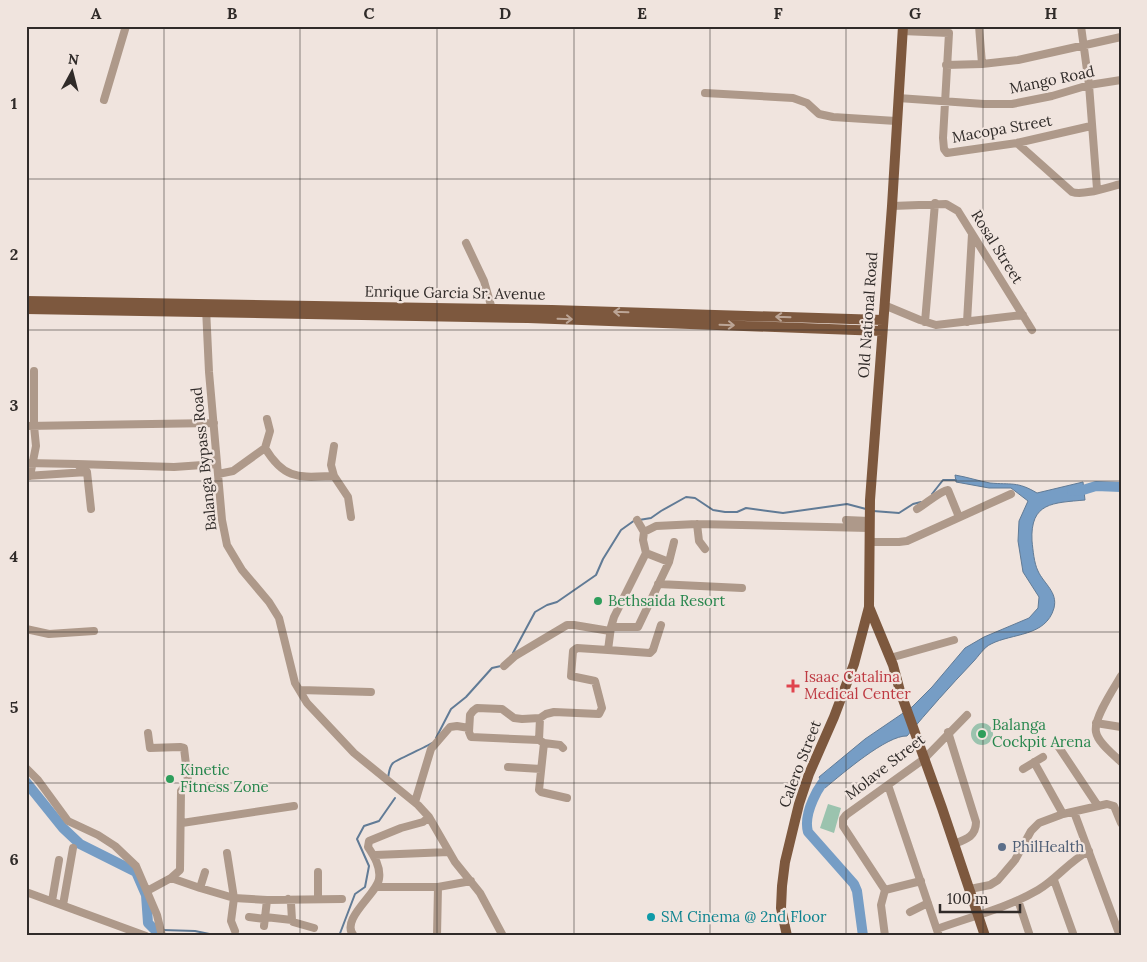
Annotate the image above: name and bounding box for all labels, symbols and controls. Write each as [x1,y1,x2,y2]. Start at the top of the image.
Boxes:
text: A [91,3,102,23]
text: B [227,3,238,23]
text: C [363,3,375,23]
text: D [499,3,511,23]
text: E [637,3,647,23]
text: F [773,3,783,23]
text: G [909,3,921,23]
text: H [1045,3,1058,23]
north arrow [48,48,98,98]
text: N [67,50,80,69]
street label: Mango Road [1008,61,1096,98]
text: 1 [11,93,17,113]
street label: Macopa Street [950,110,1054,147]
street label: Rosal Street [967,206,1028,287]
text: 2 [10,244,18,264]
street label: Old National Road [854,251,881,379]
street label: Enrique Garcia Sr. Avenue [364,281,546,304]
one-way arrow [613,308,629,317]
one-way arrow [776,312,792,322]
one-way arrow [557,315,573,324]
one-way arrow [719,321,735,330]
street label: Balanga Bypass Road [187,386,220,532]
text: 3 [10,395,19,415]
text: 4 [10,546,19,566]
place label: Bethsaida Resort [608,591,725,610]
marker: Bethsaida Resort [592,595,604,607]
place label: Isaac Catalina Medical Center [804,667,911,703]
marker: Isaac Catalina Medical Center [786,679,800,693]
text: 5 [10,697,19,717]
place label: Balanga Cockpit Arena [992,715,1091,751]
street label: Calero Street [774,717,825,810]
marker: Balanga Cockpit Arena [976,728,988,740]
street label: Molave Street [841,729,929,804]
place label: Kinetic Fitness Zone [180,760,269,796]
marker: Kinetic Fitness Zone [164,773,176,785]
place label: PhilHealth [1012,837,1084,856]
marker: PhilHealth [996,841,1008,853]
text: 6 [9,849,19,869]
scale bar [940,882,1020,914]
text: 100 m [947,889,988,908]
place label: SM Cinema @ 2nd Floor [661,907,827,926]
marker: SM Cinema @ 2nd Floor [645,911,657,923]

